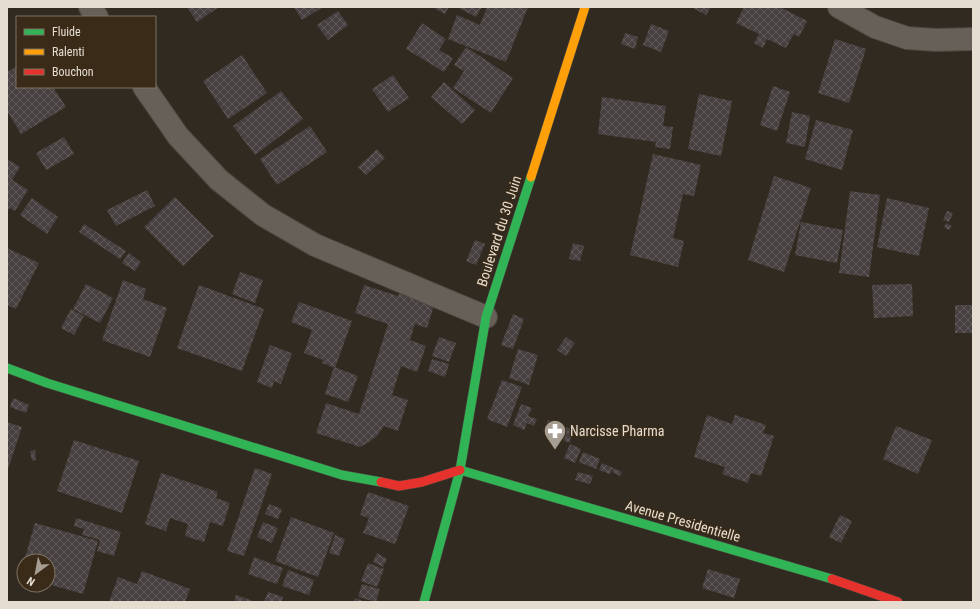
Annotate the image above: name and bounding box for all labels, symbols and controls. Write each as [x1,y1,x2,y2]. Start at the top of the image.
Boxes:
legend [16,16,156,88]
text: Fluide [52,25,81,39]
text: Ralenti [52,45,85,59]
text: Bouchon [52,65,94,79]
street label: Boulevard du 30 Juin [474,174,524,288]
pharmacy icon: Narcisse Pharma [542,418,568,451]
place label: Narcisse Pharma [570,423,664,439]
street label: Avenue Presidentielle [624,497,743,545]
north arrow [16,553,56,593]
text: N [24,574,37,588]

